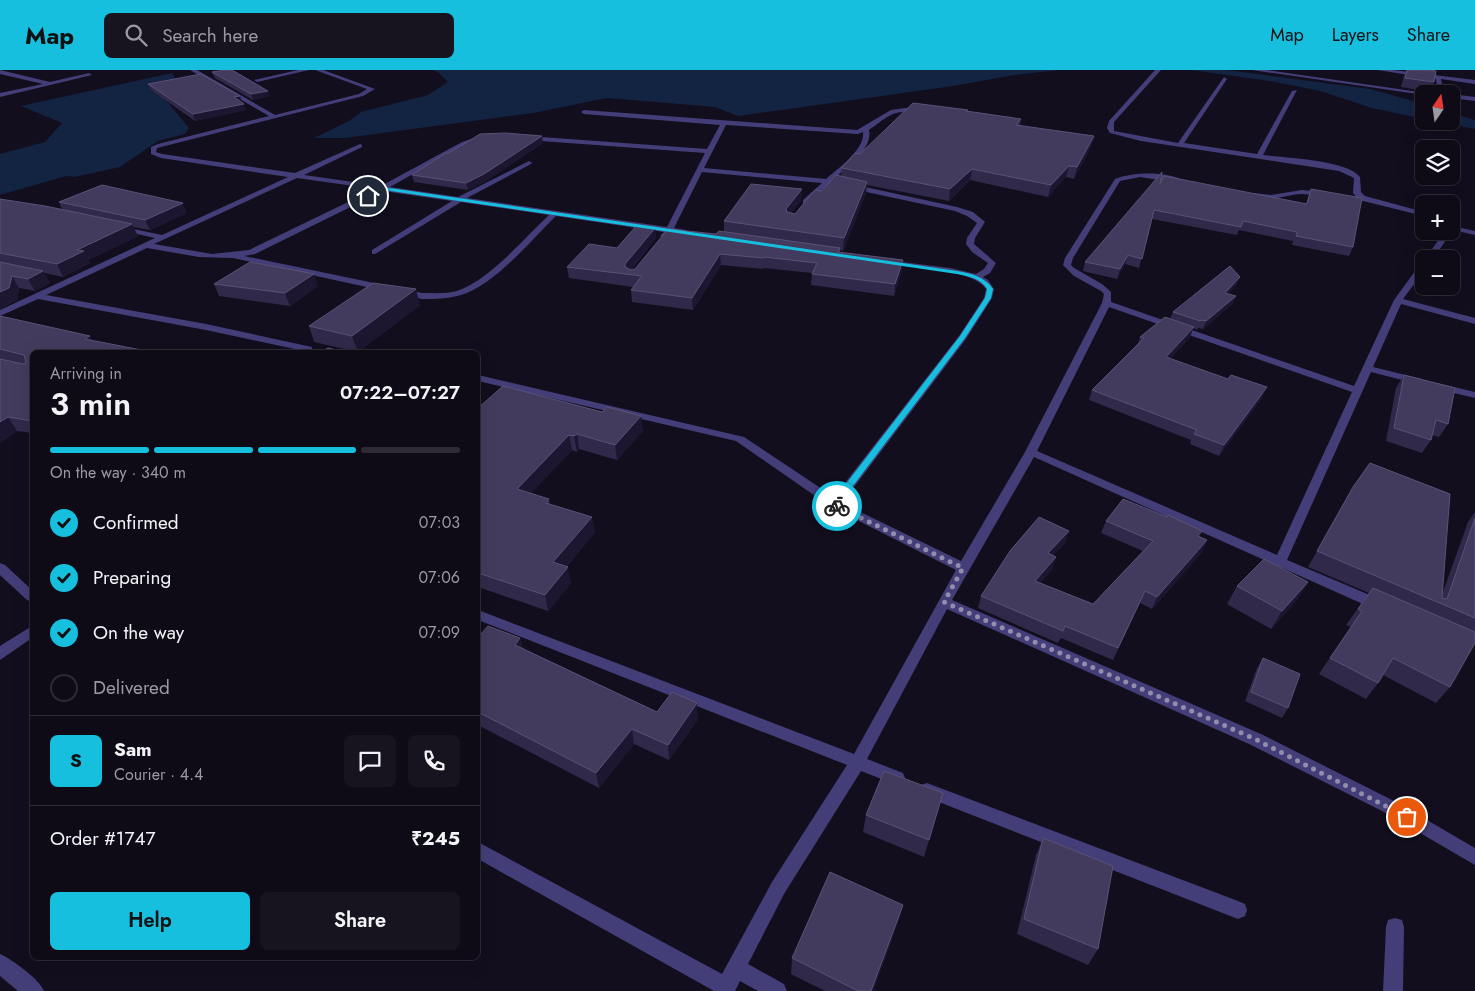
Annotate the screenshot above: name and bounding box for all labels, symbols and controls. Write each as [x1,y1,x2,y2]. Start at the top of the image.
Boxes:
search box [104,13,454,58]
text: Map [25,18,74,53]
icon: search [122,21,150,49]
text: Search here [162,22,258,49]
text: Map [1270,22,1304,48]
text: Layers [1332,22,1379,48]
text: Share [1407,22,1450,48]
north arrow [1415,85,1460,130]
map controls [1415,85,1460,295]
button: layers [1415,140,1460,185]
pin [347,175,389,217]
icon: home [354,182,382,210]
button: + [1415,195,1460,240]
button: − [1415,250,1460,295]
text: Arriving in [50,362,122,385]
text: 07:22–07:27 [340,379,460,406]
text: 3 min [50,381,131,427]
text: On the way · 340 m [50,461,186,484]
courier [812,481,862,531]
icon: bike [823,492,851,520]
icon: check [50,509,78,537]
text: Confirmed [93,509,179,536]
text: 07:03 [419,511,460,534]
icon: check [50,564,78,592]
text: Preparing [93,564,171,591]
text: 07:06 [418,566,460,589]
icon: check [50,619,78,647]
text: On the way [93,619,184,646]
text: 07:09 [418,621,460,644]
text: Delivered [93,674,170,701]
button: chat [344,735,396,787]
button: phone [408,735,460,787]
text: Sam [114,736,152,763]
text: S [70,747,82,774]
text: Courier · 4.4 [114,763,203,786]
pin [1386,796,1428,838]
icon: bag [1393,803,1421,831]
text: Order #1747 [50,825,155,852]
text: ₹245 [411,825,460,852]
button: Help [50,892,250,950]
button: Share [260,892,460,950]

